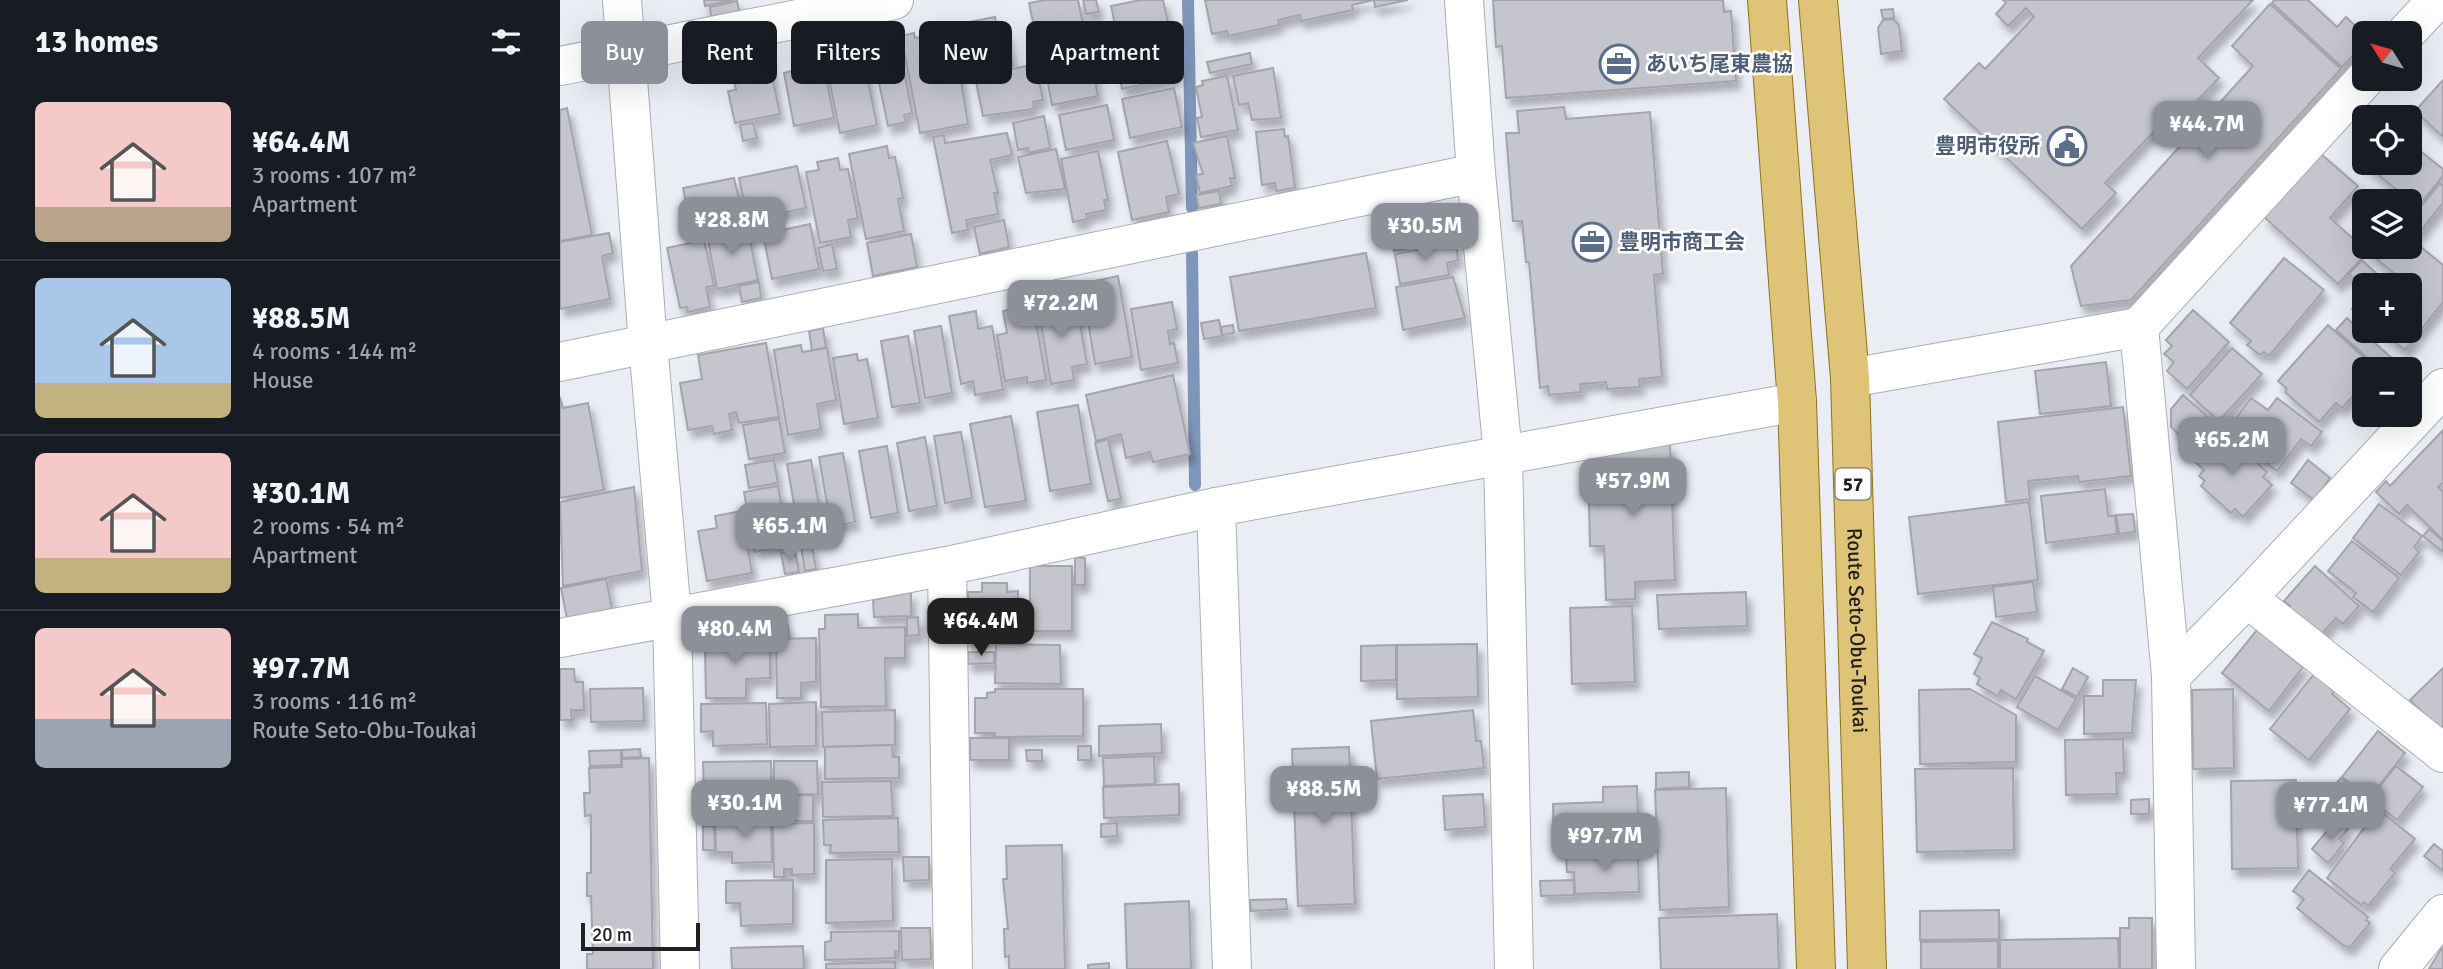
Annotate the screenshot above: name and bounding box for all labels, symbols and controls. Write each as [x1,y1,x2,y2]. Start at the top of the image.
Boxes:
chip: Buy [581,21,668,84]
chip: Rent [682,21,777,84]
chip: Filters [791,21,905,84]
chip: New [919,21,1012,84]
chip: Apartment [1026,21,1184,84]
north arrow [2352,21,2422,91]
map controls [2352,21,2422,427]
icon: filters [487,23,525,61]
text: 13 homes [35,24,158,61]
office icon: あいち尾東農協 [1598,43,1640,85]
place label: あいち尾東農協 [1646,51,1793,77]
pin: ¥44.7M [2150,102,2264,161]
button: locate [2352,105,2422,175]
text: ¥44.7M [2169,109,2245,138]
text: ¥64.4M [252,124,350,161]
public building icon: 豊明市役所 [2046,125,2088,167]
icon: home [91,130,175,214]
place label: 豊明市役所 [1935,133,2040,159]
text: 3 rooms · 107 m² [252,161,417,190]
button: layers [2352,189,2422,259]
text: Apartment [252,190,357,219]
pin: ¥28.8M [675,198,789,257]
pin: ¥30.5M [1368,204,1482,263]
text: ¥28.8M [694,205,770,234]
text: ¥30.5M [1387,211,1463,240]
office icon: 豊明市商工会 [1571,221,1613,263]
place label: 豊明市商工会 [1619,229,1745,255]
button: + [2352,273,2422,343]
pin: ¥72.2M [1004,280,1118,340]
text: ¥72.2M [1023,288,1099,317]
text: ¥88.5M [252,300,350,337]
icon: home [91,306,175,390]
text: 4 rooms · 144 m² [252,337,417,366]
button: − [2352,357,2422,427]
text: House [252,366,314,395]
pin: ¥65.2M [2175,418,2289,477]
text: ¥65.2M [2194,425,2270,454]
pin: ¥57.9M [1576,458,1690,518]
text: ¥57.9M [1595,466,1671,495]
road number: 57 [1836,468,1870,499]
text: ¥30.1M [252,475,350,512]
icon: home [91,481,175,565]
pin: ¥65.1M [733,504,847,563]
text: ¥65.1M [752,511,828,540]
text: 2 rooms · 54 m² [252,512,405,541]
street label: Route Seto-Obu-Toukai [1841,528,1873,734]
text: Apartment [252,541,357,570]
pin: ¥64.4M [924,598,1038,658]
pin: ¥80.4M [678,606,792,666]
text: ¥64.4M [943,606,1019,635]
text: ¥80.4M [697,614,773,643]
text: ¥97.7M [252,650,350,687]
icon: home [91,656,175,740]
text: 3 rooms · 116 m² [252,687,417,716]
text: Route Seto-Obu-Toukai [252,716,477,745]
pin: ¥88.5M [1267,766,1381,826]
text: ¥88.5M [1286,774,1362,803]
pin: ¥30.1M [688,780,802,840]
pin: ¥77.1M [2274,782,2388,842]
text: ¥30.1M [707,788,783,817]
text: ¥77.1M [2293,790,2369,819]
pin: ¥97.7M [1548,814,1662,873]
text: ¥97.7M [1567,821,1643,850]
scale bar [581,920,700,952]
text: 20 m [592,923,632,947]

